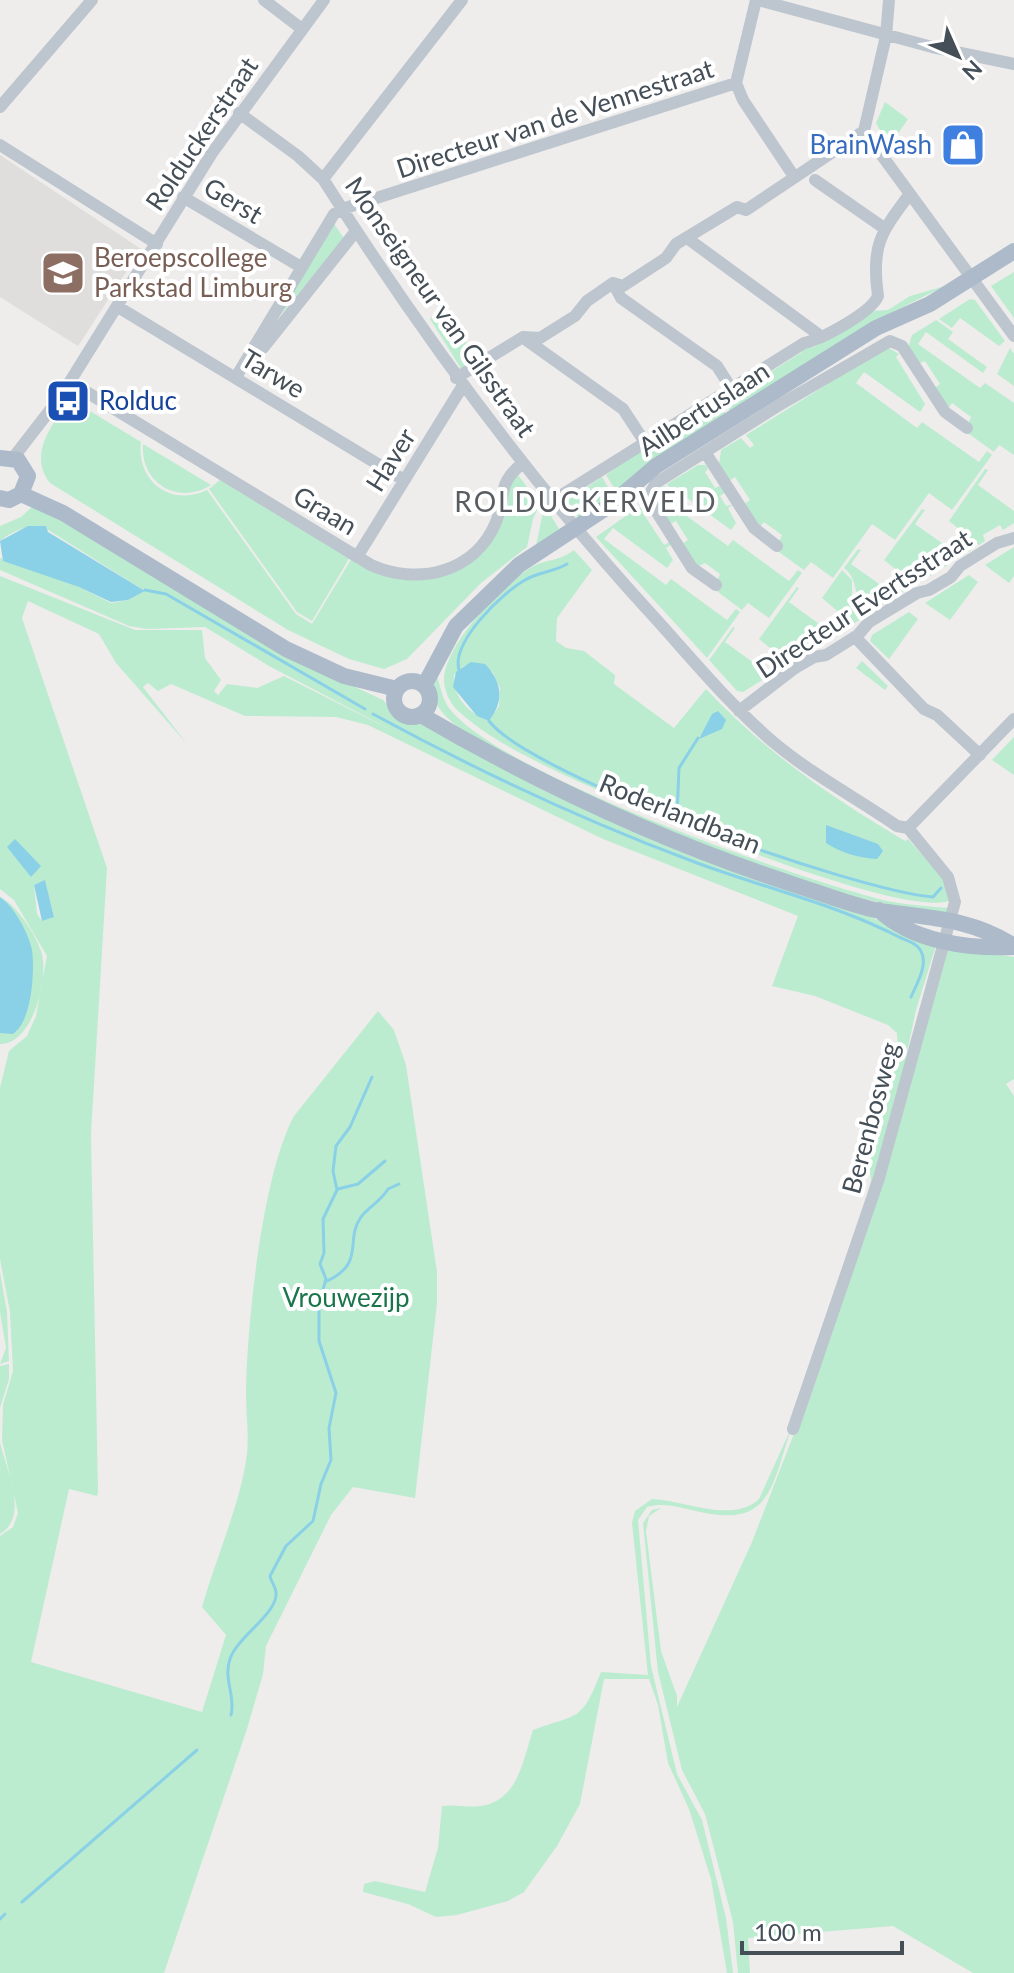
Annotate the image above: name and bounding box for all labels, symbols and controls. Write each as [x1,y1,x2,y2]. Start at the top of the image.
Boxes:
north arrow [918,16,998,96]
street label: Rolduckerstraat [138,50,265,216]
street label: Directeur van de Vennestraat [392,51,718,184]
text: N [957,55,988,86]
shop icon: BrainWash [939,121,987,169]
place label: BrainWash [810,128,932,160]
street label: Gerst [198,170,269,230]
street label: Monseigneur van Gilsstraat [339,170,543,443]
place label: Beroepscollege Parkstad Limburg [94,241,292,303]
school or university icon: Beroepscollege Parkstad Limburg [39,249,87,297]
street label: Tarwe [236,342,311,405]
street label: Ailbertuslaan [632,354,775,462]
bus stop icon: Rolduc [44,377,92,425]
place label: Rolduc [99,384,177,416]
street label: Haver [358,422,422,497]
street label: Graan [288,479,363,541]
district label: ROLDUCKERVELD [454,484,718,518]
street label: Directeur Evertsstraat [750,521,978,685]
street label: Roderlandbaan [595,766,766,860]
street label: Berenbosweg [834,1038,906,1197]
park label: Vrouwezijp [282,1281,410,1313]
scale bar [742,1905,902,1955]
text: 100 m [754,1917,822,1946]

